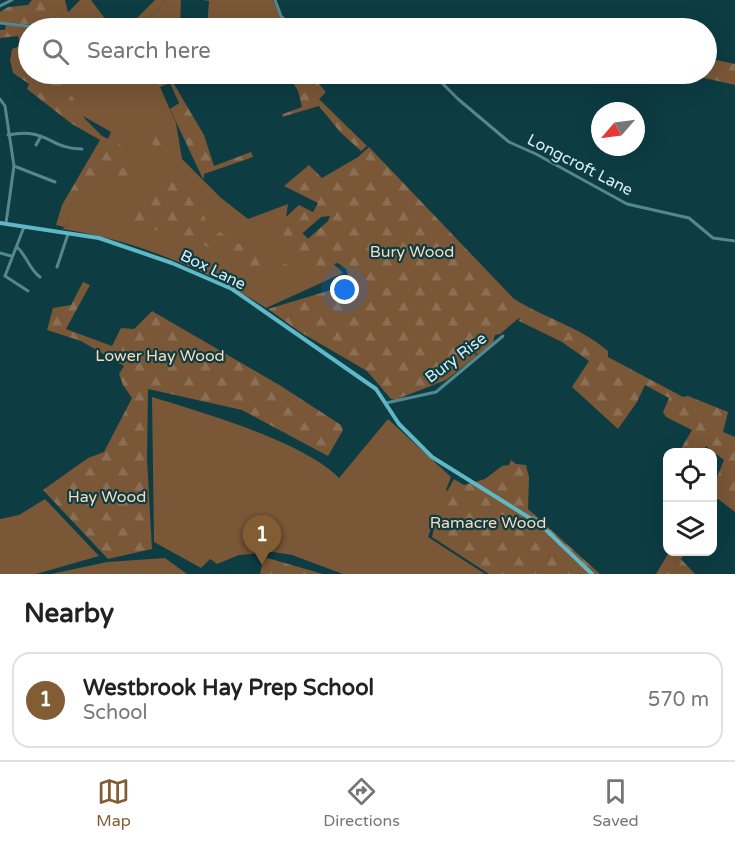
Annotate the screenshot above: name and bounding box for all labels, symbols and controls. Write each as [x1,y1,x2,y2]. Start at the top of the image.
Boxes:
search box [18,18,717,84]
icon: search [39,35,72,68]
text: Search here [87,38,211,64]
north arrow [591,102,645,156]
street label: Longcroft Lane [524,130,636,200]
park label: Bury Wood [370,242,454,262]
street label: Box Lane [177,246,249,294]
your location [330,275,359,304]
street label: Bury Rise [421,328,491,388]
park label: Lower Hay Wood [95,346,225,366]
map controls [663,448,717,556]
button: locate [663,448,717,502]
park label: Hay Wood [68,487,146,507]
button: layers [663,502,717,556]
park label: Ramacre Wood [430,513,546,533]
pin: 1 [242,516,282,565]
text: Nearby [24,598,114,629]
text: Westbrook Hay Prep School [83,675,374,701]
text: 1 [39,688,52,712]
text: 570 m [648,688,709,712]
text: School [83,701,147,725]
tab: Map [96,775,131,831]
tab: Directions [323,775,400,831]
tab: Saved [592,775,639,831]

